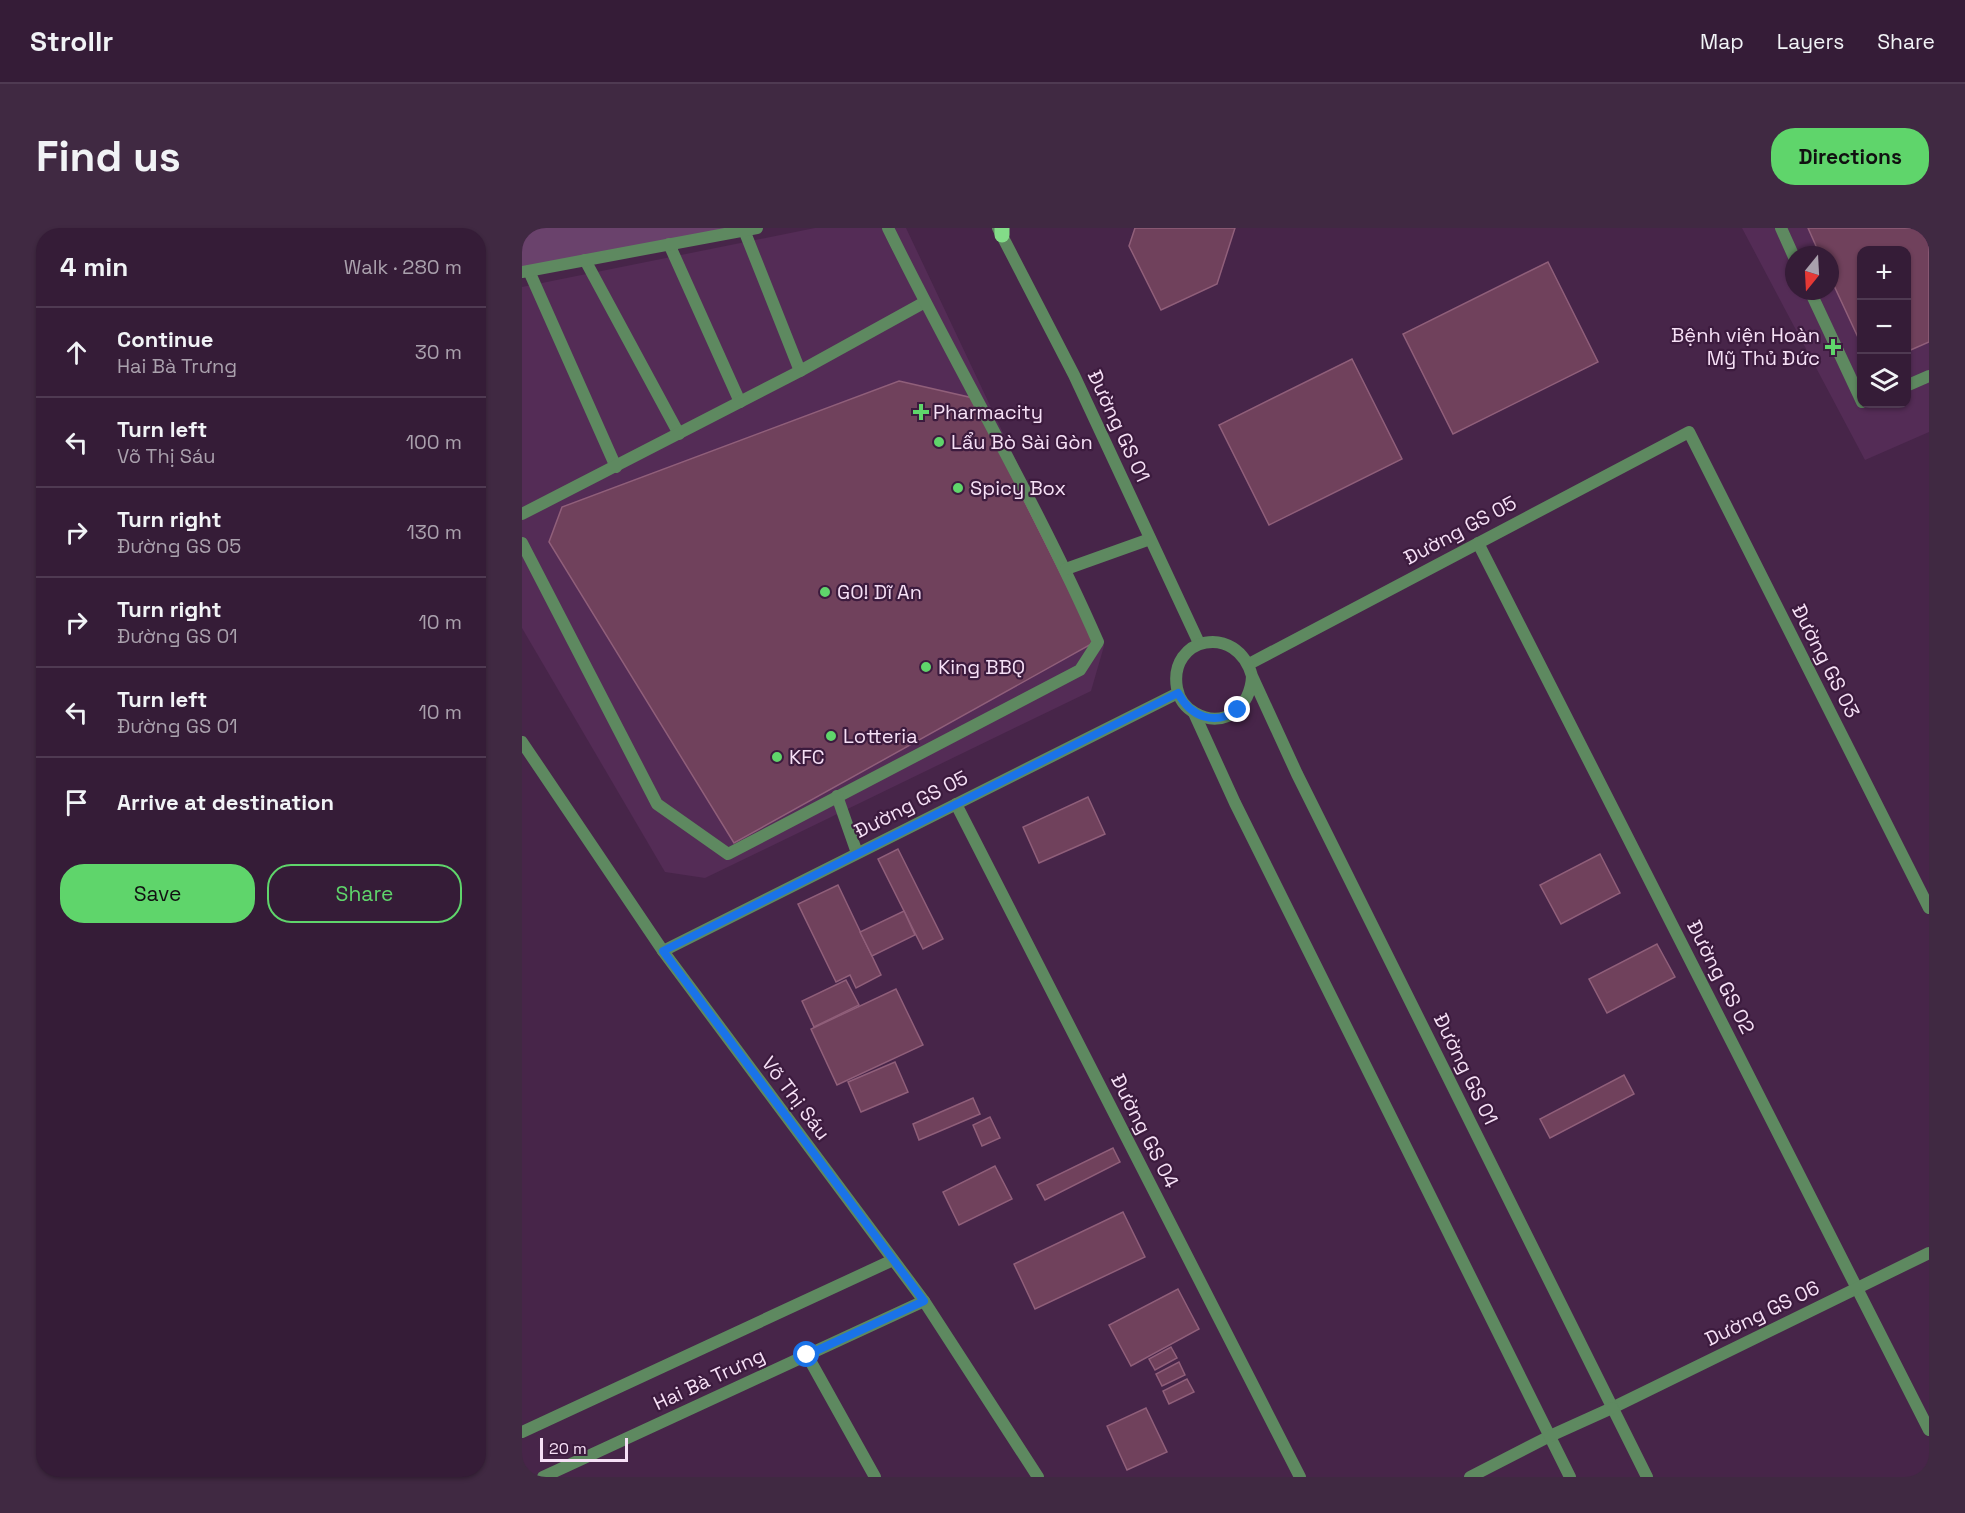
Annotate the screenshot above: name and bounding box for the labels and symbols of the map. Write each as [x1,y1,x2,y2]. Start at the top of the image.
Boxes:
north arrow [1785,246,1839,300]
place label: Bệnh viện Hoàn Mỹ Thủ Đức [1671,322,1820,371]
marker: Bệnh viện Hoàn Mỹ Thủ Đức [1824,338,1842,356]
street label: Đường GS 01 [1082,366,1156,486]
place label: Pharmacity [933,399,1043,425]
marker: Pharmacity [914,405,928,419]
place label: Lẩu Bò Sài Gòn [951,429,1093,455]
marker: Lẩu Bò Sài Gòn [932,435,946,449]
place label: Spicy Box [970,475,1066,501]
marker: Spicy Box [951,481,965,495]
street label: Đường GS 05 [1399,489,1521,571]
place label: GO! Dĩ An [837,579,922,605]
marker: GO! Dĩ An [818,585,832,599]
street label: Đường GS 03 [1786,600,1866,722]
place label: King BBQ [938,654,1025,680]
marker: King BBQ [919,660,933,674]
route end [1224,696,1250,722]
place label: Lotteria [843,723,918,749]
marker: Lotteria [824,729,838,743]
place label: KFC [789,744,825,770]
marker: KFC [770,750,784,764]
street label: Đường GS 05 [850,764,972,844]
street label: Đường GS 02 [1681,916,1761,1038]
street label: Đường GS 01 [1428,1009,1504,1129]
street label: Võ Thị Sáu [756,1051,836,1145]
street label: Đường GS 04 [1105,1070,1185,1192]
street label: Dường GS 06 [1700,1274,1824,1352]
route start [793,1341,819,1367]
street label: Hai Bà Trưng [649,1342,769,1416]
scale bar [540,1435,628,1462]

